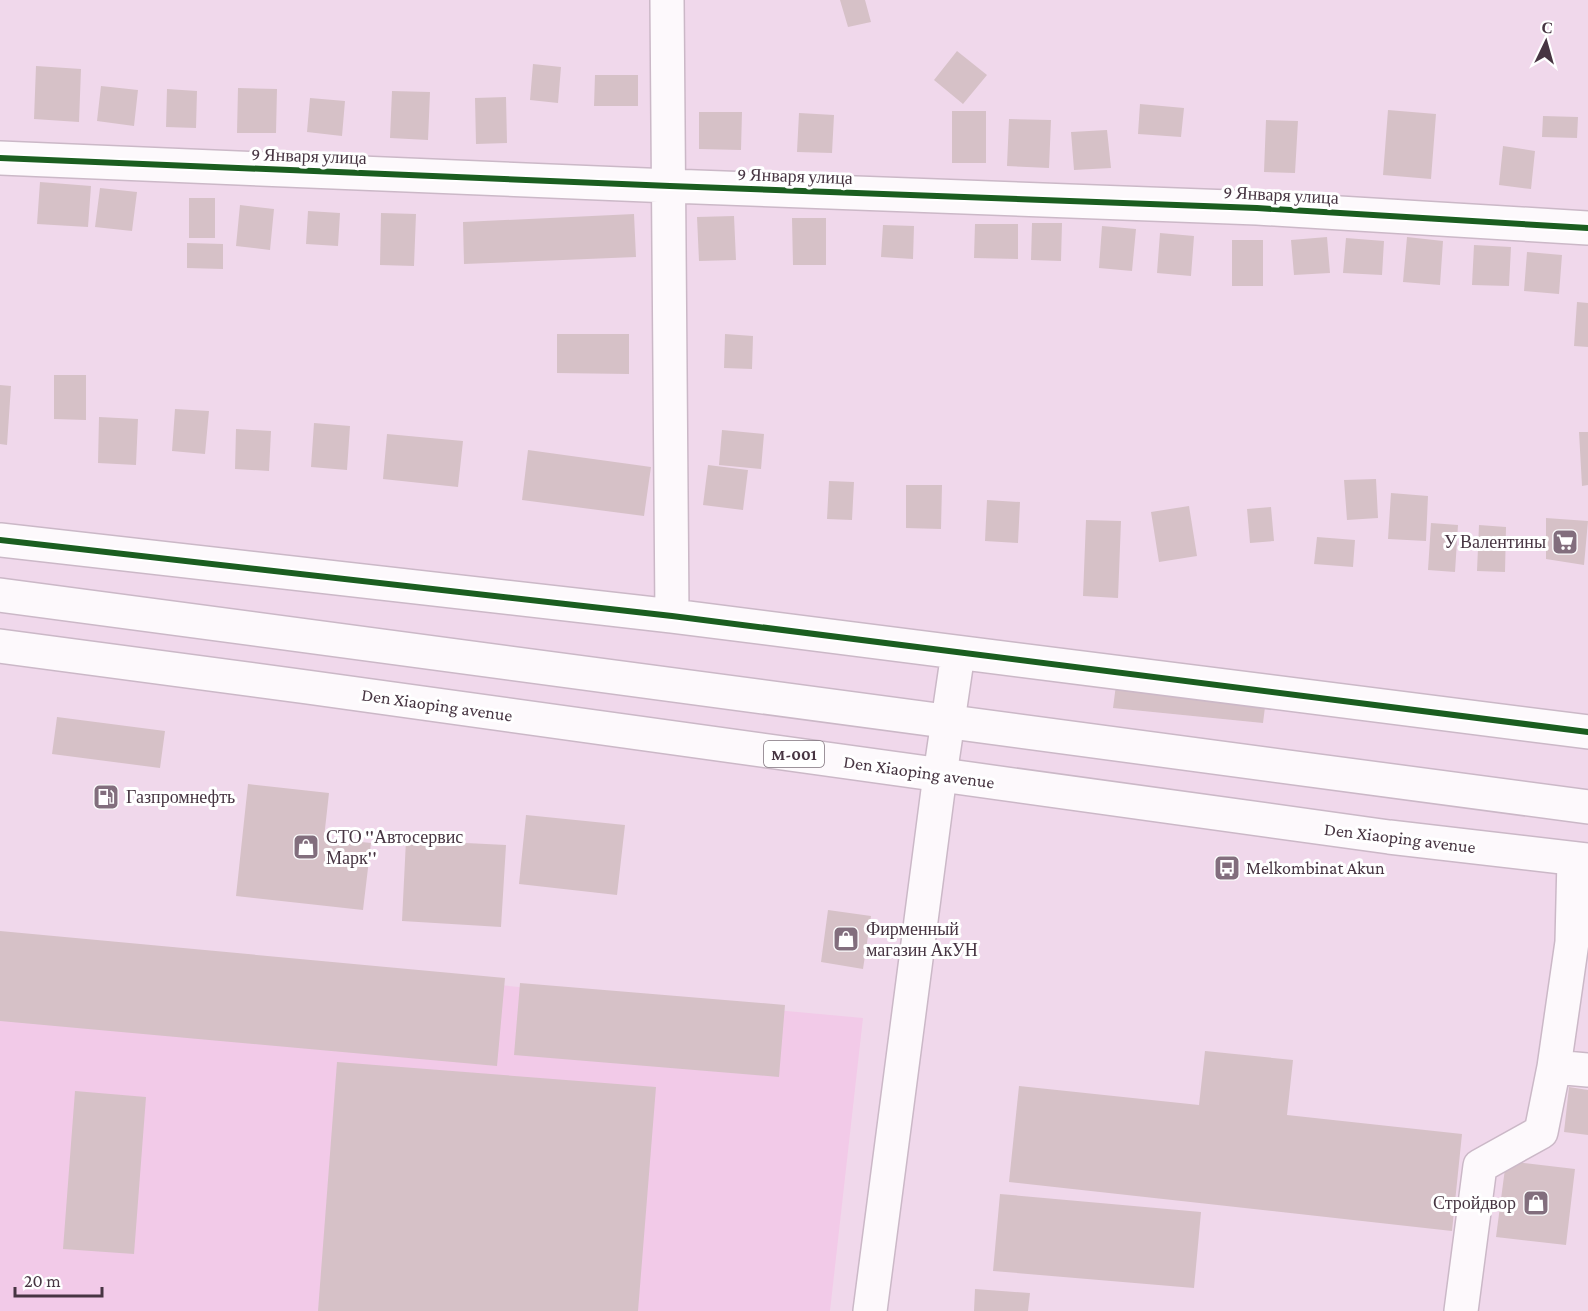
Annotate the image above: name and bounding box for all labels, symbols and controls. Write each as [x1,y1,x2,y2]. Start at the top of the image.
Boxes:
north arrow [1516,12,1576,72]
text: С [1541,19,1554,37]
street label: 9 Января улица [251,144,367,168]
street label: 9 Января улица [737,164,853,188]
street label: 9 Января улица [1223,182,1339,208]
supermarket icon: У Валентины [1550,527,1580,557]
place label: У Валентины [1444,532,1546,552]
street label: Den Xiaoping avenue [360,684,514,726]
road number: M-001 [764,741,824,767]
street label: Den Xiaoping avenue [842,751,996,793]
fuel station icon: Газпромнефть [91,782,121,812]
place label: Газпромнефть [126,787,235,807]
street label: Den Xiaoping avenue [1323,819,1477,857]
place label: СТО ''Автосервис Марк'' [326,827,463,868]
shop icon: СТО ''Автосервис Марк'' [291,832,321,862]
bus stop icon: Melkombinat Akun [1212,853,1242,883]
place label: Melkombinat Akun [1246,858,1385,878]
place label: Фирменный магазин АкУН [866,919,978,960]
shop icon: Фирменный магазин АкУН [831,924,861,954]
shop icon: Стройдвор [1521,1188,1551,1218]
place label: Стройдвор [1433,1193,1516,1213]
scale bar [15,1260,102,1298]
text: 20 m [24,1271,61,1291]

